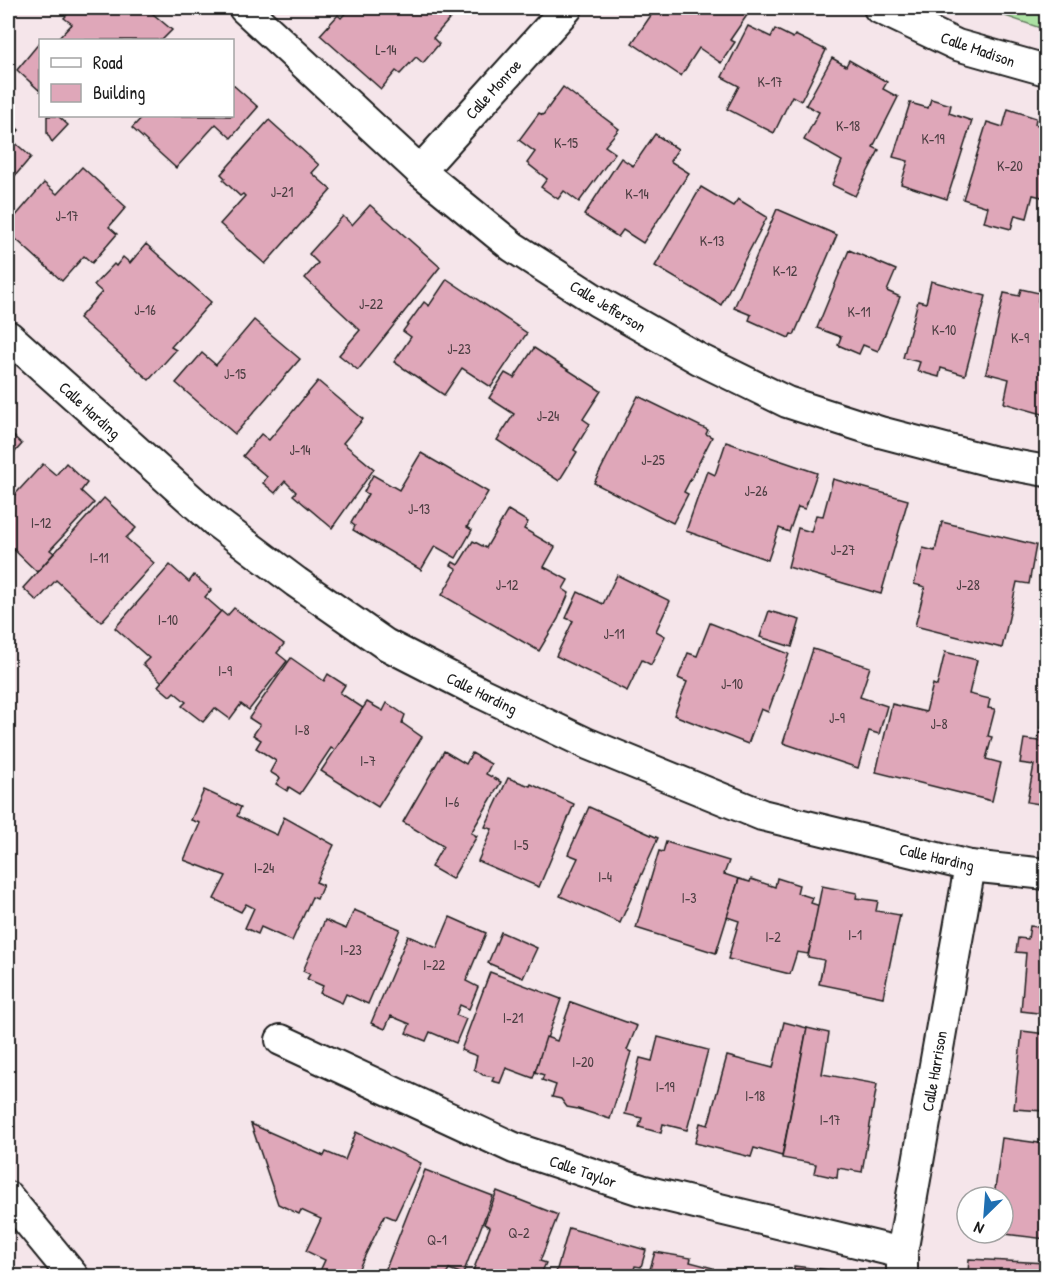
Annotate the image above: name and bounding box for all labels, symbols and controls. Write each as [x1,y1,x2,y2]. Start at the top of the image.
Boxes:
street label: Calle Madison [938,26,1018,72]
legend [39,39,234,117]
house number: L-14 [375,40,397,59]
text: Road [93,50,123,75]
street label: Calle Monroe [460,54,526,124]
house number: K-17 [758,72,783,91]
text: Building [93,80,145,105]
house number: K-18 [836,116,860,135]
house number: K-19 [921,129,945,148]
house number: K-15 [554,133,578,152]
house number: K-20 [997,156,1023,175]
house number: J-21 [271,182,293,201]
house number: K-14 [625,184,649,203]
house number: J-17 [56,206,78,225]
house number: K-13 [700,231,724,250]
house number: K-12 [773,261,798,280]
street label: Calle Jefferson [566,275,650,337]
house number: J-22 [359,294,383,313]
house number: J-16 [134,300,156,319]
house number: K-11 [847,302,871,321]
house number: K-10 [932,320,956,339]
house number: K-9 [1011,328,1029,347]
house number: J-23 [447,339,471,358]
house number: J-15 [224,364,246,383]
street label: Calle Harding [54,376,126,444]
house number: J-24 [537,406,559,425]
house number: J-14 [289,440,311,459]
house number: J-25 [641,450,665,469]
house number: J-26 [745,481,768,500]
house number: J-13 [408,499,430,518]
house number: I-12 [31,513,52,532]
house number: J-27 [831,540,855,559]
house number: I-11 [89,548,109,567]
house number: J-12 [496,575,519,594]
house number: J-28 [956,575,980,594]
house number: I-10 [158,610,178,629]
house number: J-11 [604,624,625,643]
house number: I-9 [218,661,232,680]
street label: Calle Harding [443,666,521,720]
house number: J-10 [721,674,743,693]
house number: J-9 [829,708,845,727]
house number: J-8 [931,714,947,733]
house number: I-8 [294,720,310,739]
house number: I-7 [360,751,376,770]
house number: I-6 [445,792,460,811]
house number: I-5 [514,835,529,854]
street label: Calle Harding [897,838,977,876]
house number: I-24 [254,858,274,877]
house number: I-4 [598,867,612,886]
house number: I-3 [681,888,697,907]
house number: I-1 [848,925,862,944]
house number: I-2 [765,927,781,946]
house number: I-23 [340,940,362,959]
house number: I-22 [423,955,445,974]
house number: I-21 [503,1008,523,1027]
street label: Calle Harrison [916,1029,952,1113]
house number: I-20 [572,1052,594,1071]
house number: I-19 [655,1077,675,1096]
house number: I-18 [745,1086,765,1105]
house number: I-17 [820,1110,841,1129]
street label: Calle Taylor [547,1149,619,1193]
north arrow [955,1185,1015,1245]
text: N [970,1217,987,1240]
house number: Q-2 [508,1223,530,1242]
house number: Q-1 [427,1230,447,1249]

